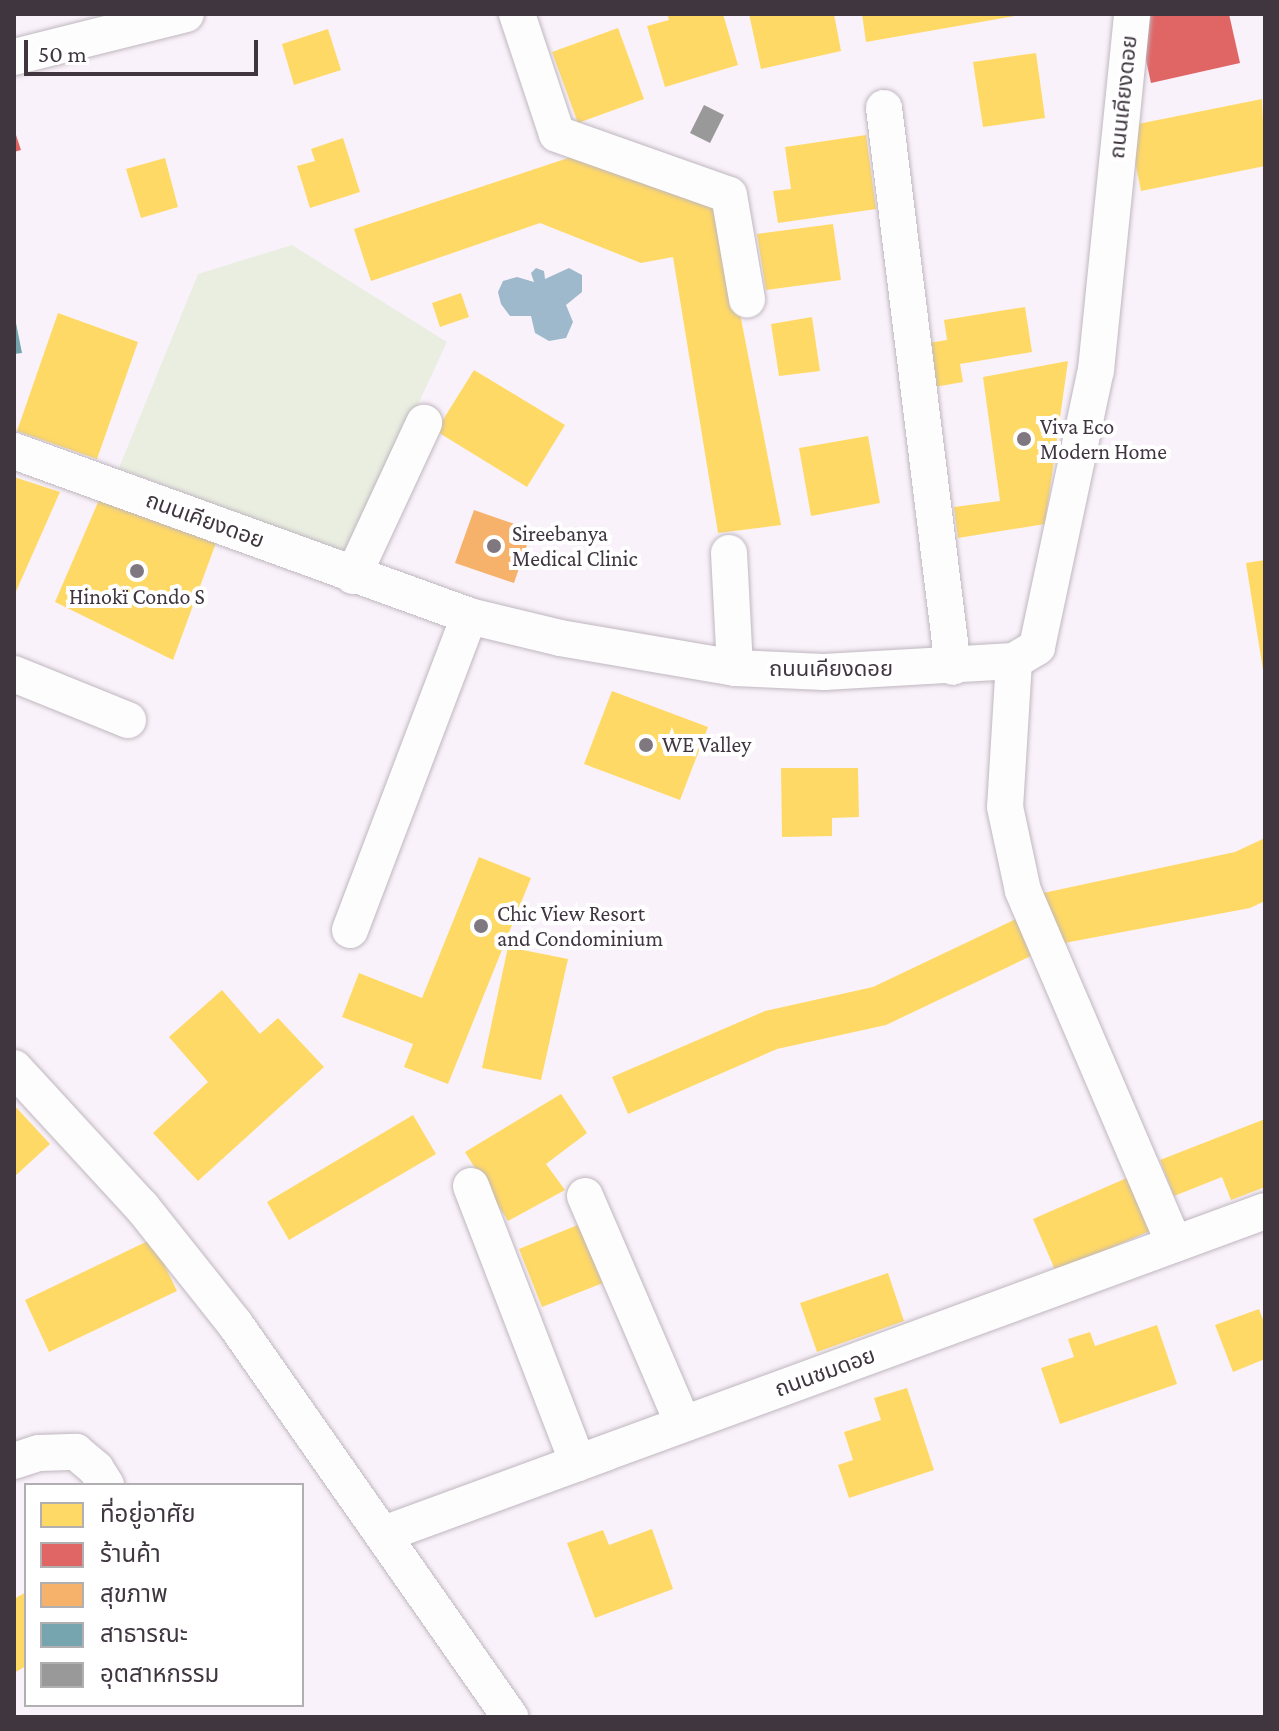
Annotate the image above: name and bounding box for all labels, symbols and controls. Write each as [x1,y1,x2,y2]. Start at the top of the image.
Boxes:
scale bar [28,24,262,74]
street label: ถนนเคียงดอย [1103,34,1143,160]
text: 50 m [38,40,87,67]
place label: Viva Eco Modern Home [1040,413,1167,464]
marker: Viva Eco Modern Home [1015,430,1033,448]
street label: ถนนเคียงดอย [142,486,268,554]
place label: Sireebanya Medical Clinic [512,520,638,572]
marker: Sireebanya Medical Clinic [483,535,505,557]
marker: Hinokï Condo S [128,562,146,580]
place label: Hinokï Condo S [69,584,205,610]
street label: ถนนเคียงดอย [769,656,893,682]
place label: WE Valley [662,732,751,758]
marker: WE Valley [637,736,655,754]
place label: Chic View Resort and Condominium [497,900,663,952]
marker: Chic View Resort and Condominium [472,917,490,935]
street label: ถนนชมดอย [771,1342,879,1402]
legend [24,1483,304,1707]
text: ที่อยู่อาศัย [100,1500,196,1527]
text: ร้านค้า [100,1540,161,1567]
text: สุขภาพ [100,1580,168,1607]
text: สาธารณะ [100,1620,188,1647]
text: อุตสาหกรรม [100,1660,219,1687]

